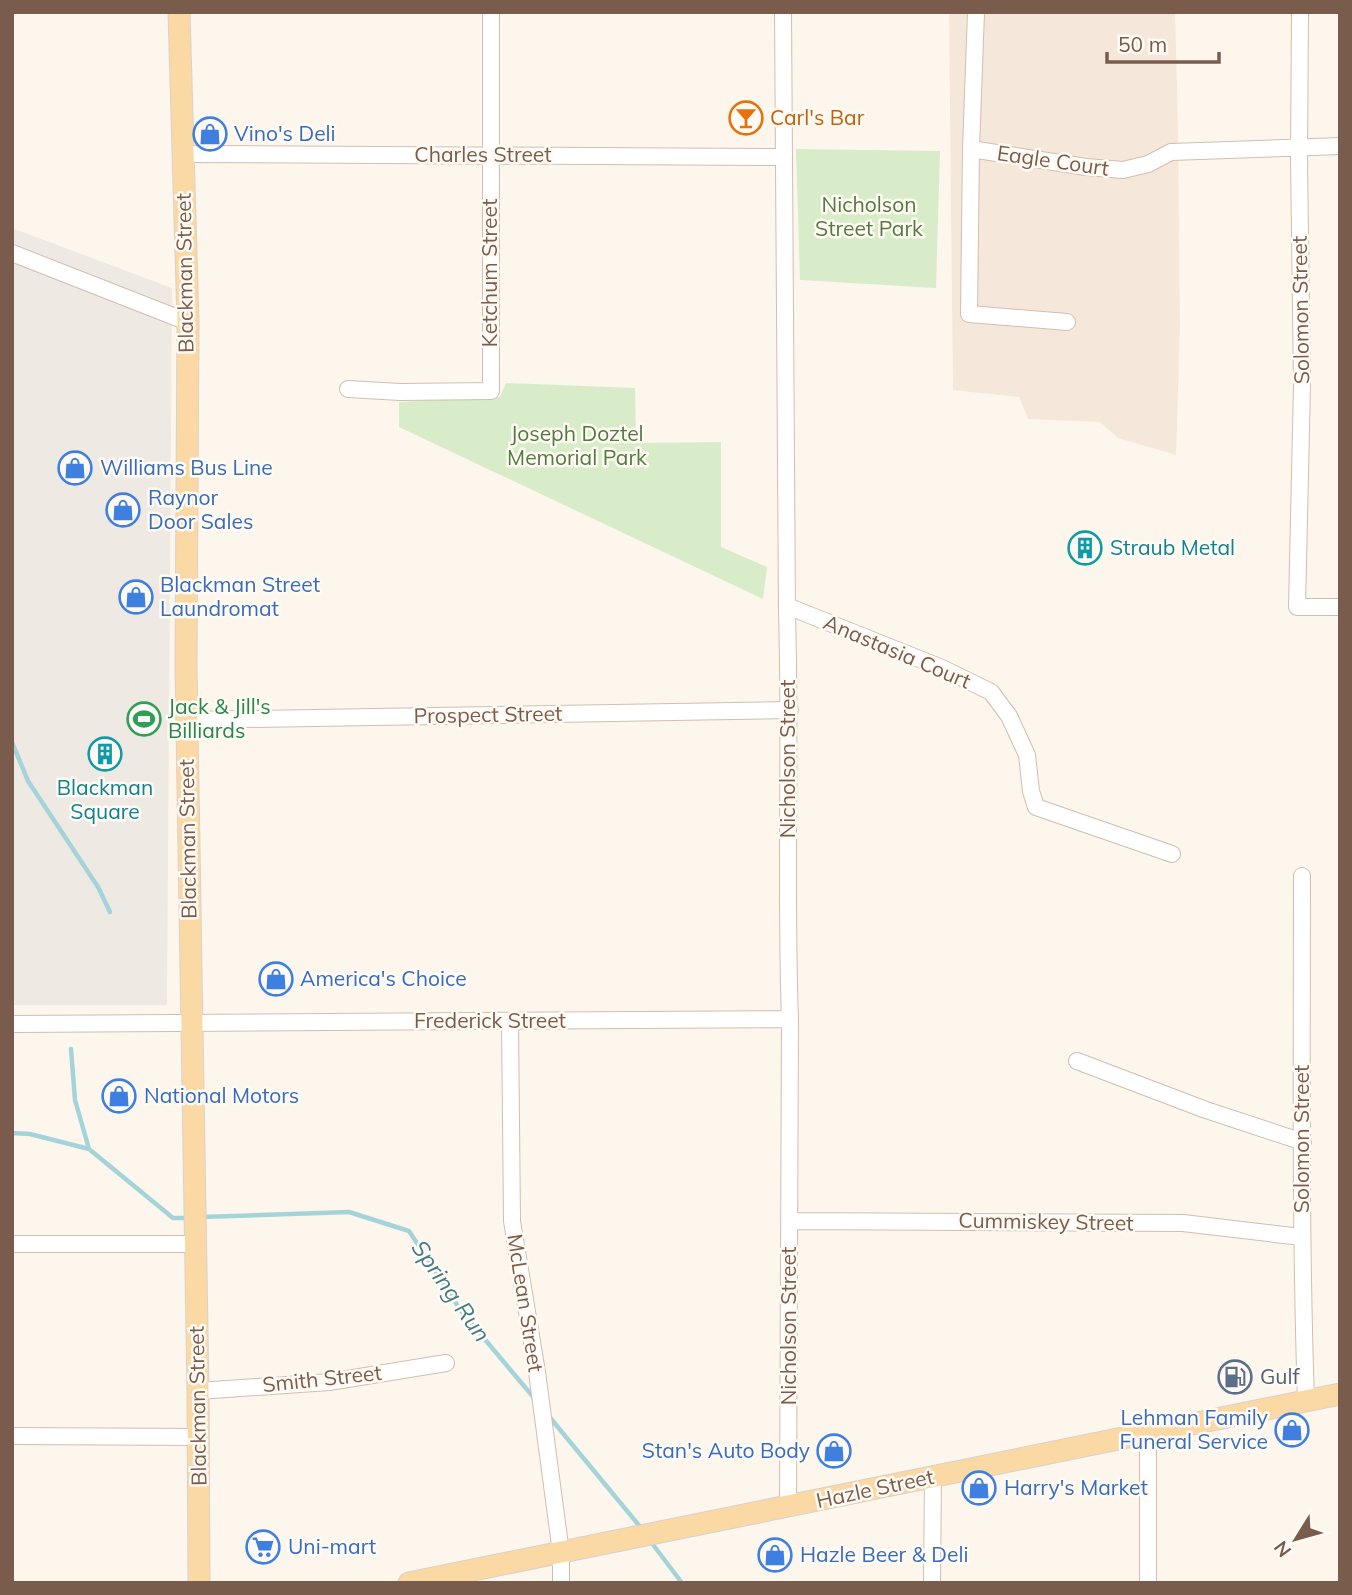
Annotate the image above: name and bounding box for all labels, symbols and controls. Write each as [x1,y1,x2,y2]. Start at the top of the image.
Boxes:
scale bar [1107,21,1219,65]
text: 50 m [1118,31,1167,57]
bar icon: Carl's Bar [727,99,765,137]
place label: Carl's Bar [770,104,865,130]
shop icon: Vino's Deli [191,115,229,153]
place label: Vino's Deli [234,120,336,146]
street label: Eagle Court [996,139,1111,181]
street label: Charles Street [414,141,552,167]
park label: Nicholson Street Park [815,191,923,241]
street label: Blackman Street [170,193,198,353]
street label: Ketchum Street [476,199,502,347]
street label: Solomon Street [1286,236,1314,384]
park label: Joseph Doztel Memorial Park [507,420,647,470]
shop icon: Williams Bus Line [56,449,94,487]
place label: Williams Bus Line [100,454,273,480]
place label: Raynor Door Sales [148,484,253,534]
shop icon: Raynor Door Sales [104,491,142,529]
building icon: Straub Metal [1066,529,1104,567]
place label: Straub Metal [1110,534,1235,560]
place label: Blackman Street Laundromat [160,571,320,621]
shop icon: Blackman Street Laundromat [117,578,155,616]
street label: Anastasia Court [820,608,975,694]
street label: Nicholson Street [774,680,800,838]
place label: Jack & Jill's Billiards [168,693,271,743]
sports icon: Jack & Jill's Billiards [125,700,163,738]
street label: Prospect Street [413,700,563,728]
building icon: Blackman Square [86,735,124,773]
street label: Blackman Street [173,759,201,919]
place label: Blackman Square [57,774,153,824]
shop icon: America's Choice [257,960,295,998]
place label: America's Choice [300,965,467,991]
street label: Frederick Street [414,1007,566,1033]
street label: Solomon Street [1288,1065,1314,1213]
shop icon: National Motors [100,1077,138,1115]
place label: National Motors [144,1082,299,1108]
street label: Cummiskey Street [958,1206,1134,1236]
street label: McLean Street [502,1232,550,1374]
water label: Spring Run [406,1234,497,1347]
street label: Nicholson Street [775,1247,801,1405]
street label: Blackman Street [183,1326,211,1486]
fuel station icon: Gulf [1216,1358,1254,1396]
street label: Smith Street [261,1359,383,1397]
place label: Gulf [1260,1363,1300,1389]
place label: Lehman Family Funeral Service [1119,1404,1268,1454]
shop icon: Lehman Family Funeral Service [1273,1411,1311,1449]
shop icon: Stan's Auto Body [815,1432,853,1470]
place label: Stan's Auto Body [642,1437,810,1463]
street label: Hazle Street [814,1463,936,1513]
shop icon: Harry's Market [960,1469,998,1507]
place label: Harry's Market [1004,1474,1148,1500]
north arrow [1261,1504,1331,1574]
supermarket icon: Uni-mart [244,1528,282,1566]
place label: Uni-mart [288,1533,376,1559]
shop icon: Hazle Beer & Deli [756,1536,794,1574]
text: N [1269,1536,1296,1562]
place label: Hazle Beer & Deli [800,1541,968,1567]

